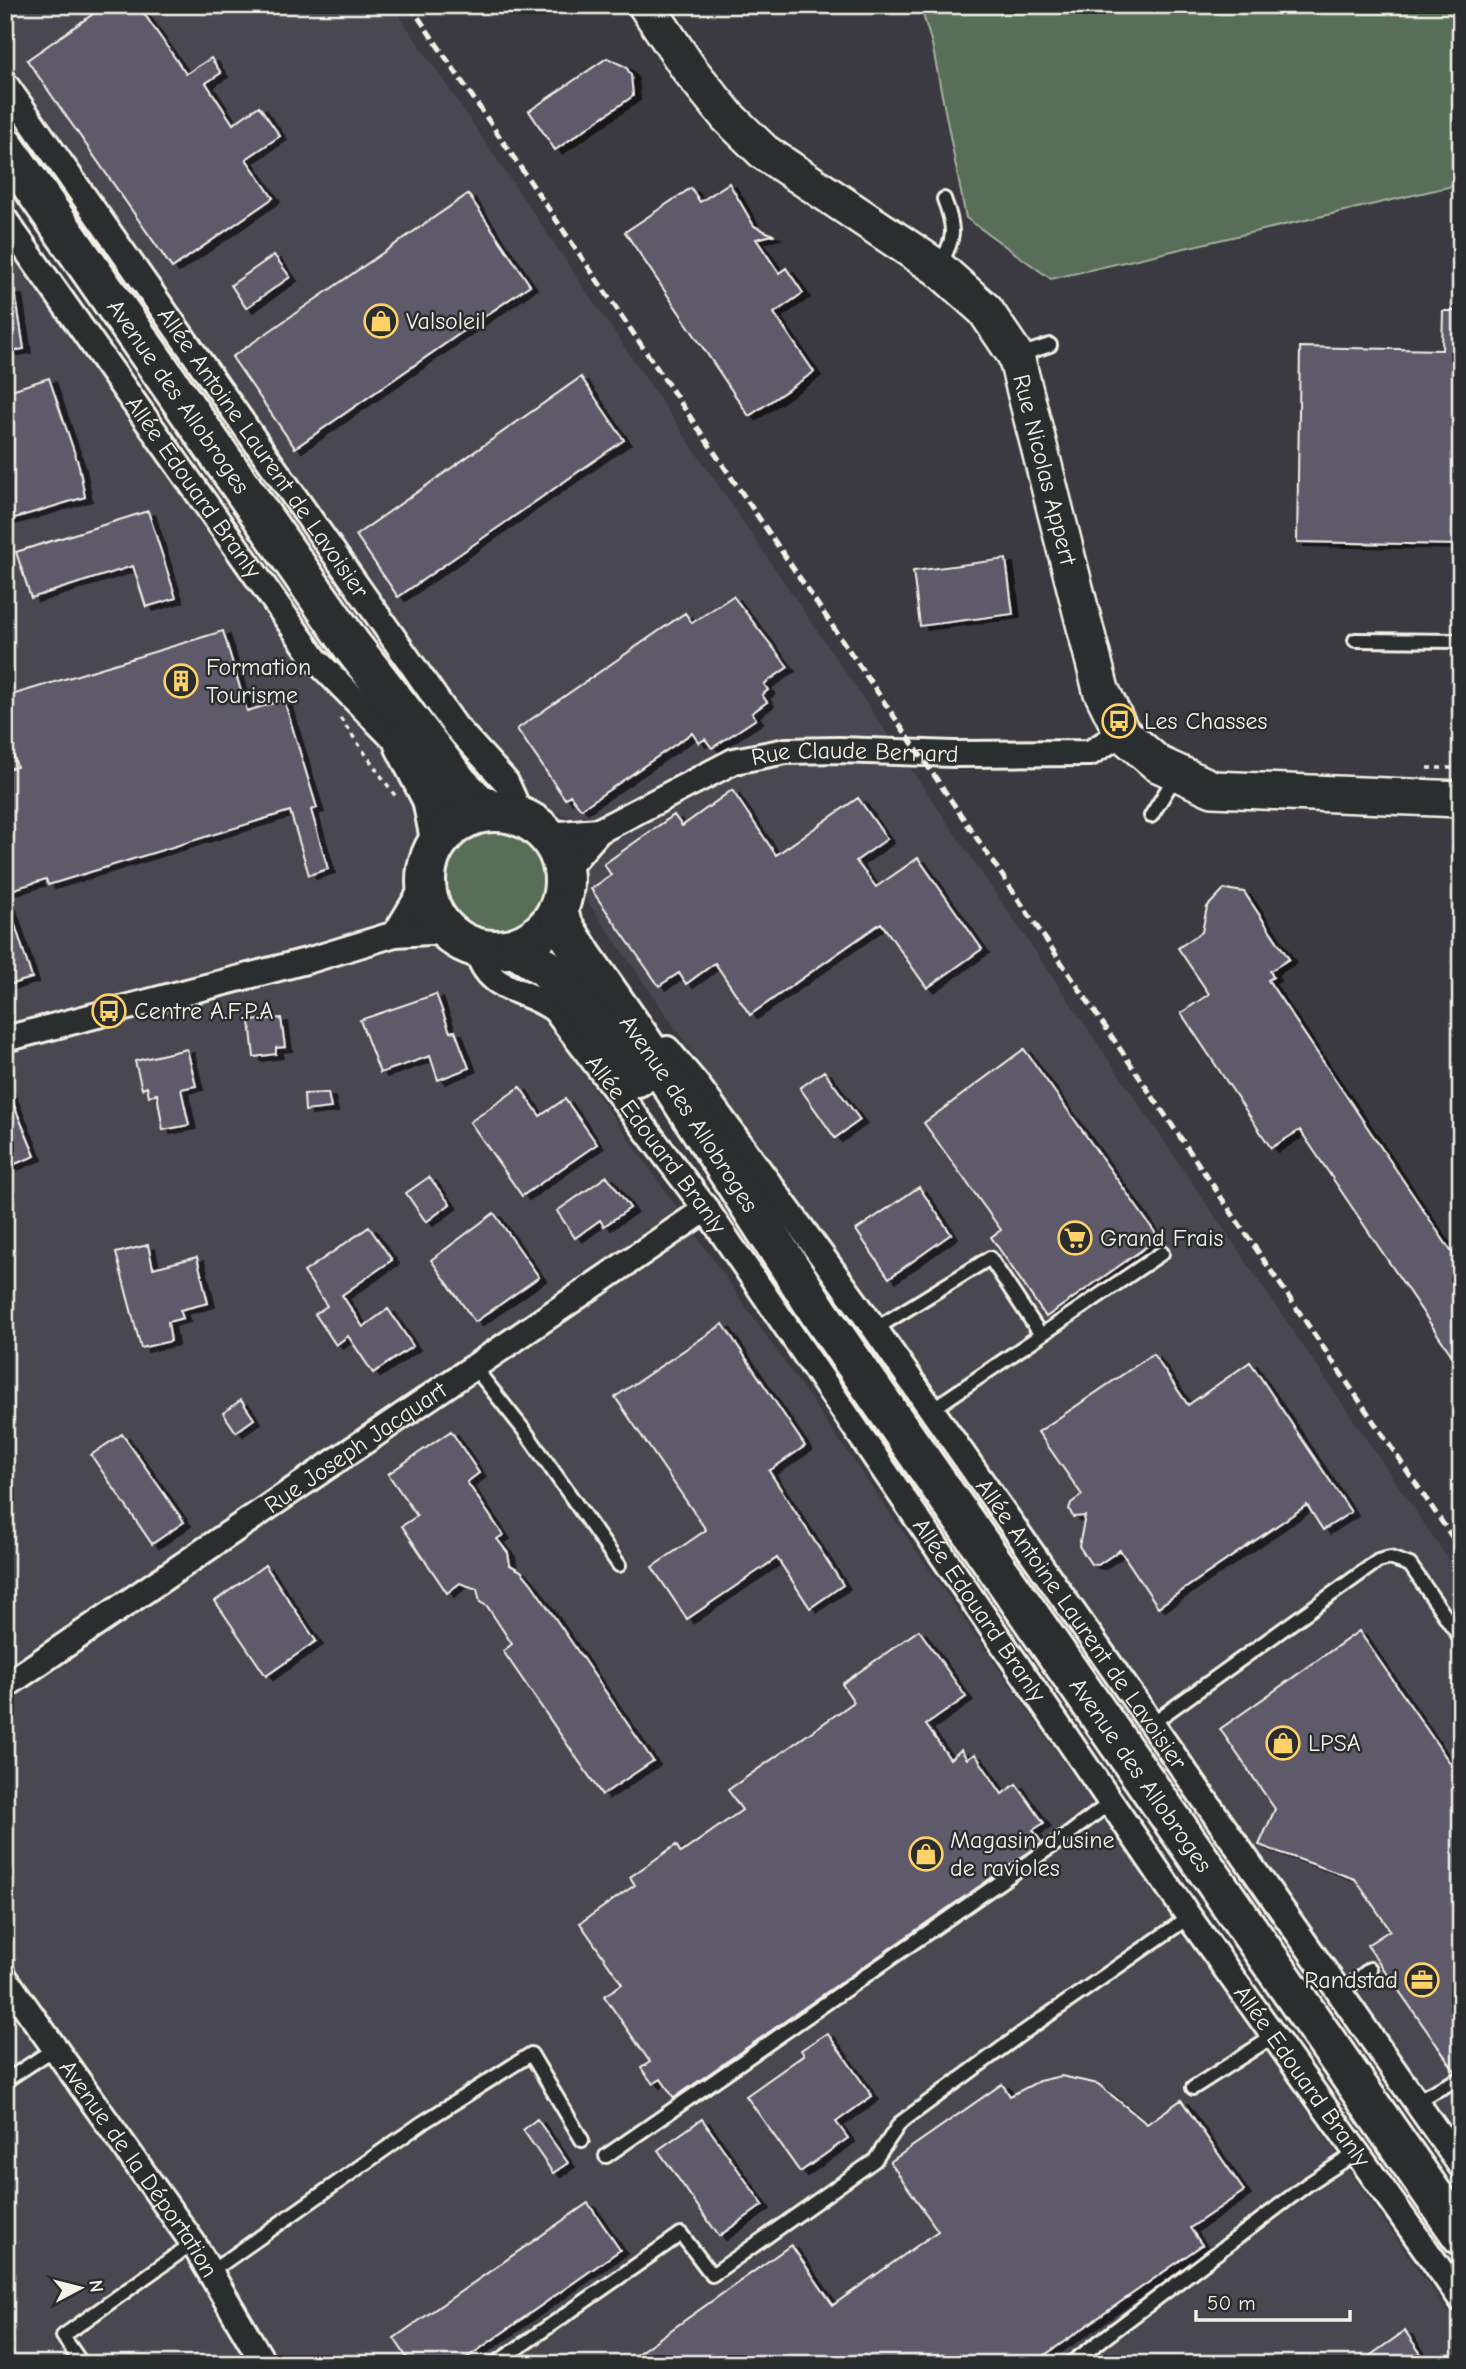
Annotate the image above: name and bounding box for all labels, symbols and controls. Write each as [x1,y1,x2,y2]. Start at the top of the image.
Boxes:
street label: Avenue des Allobroges [101,294,256,499]
street label: Allée Antoine Laurent de Lavoisier [152,302,375,604]
shop icon: Valsoleil [362,302,400,340]
place label: Valsoleil [406,307,486,335]
street label: Rue Nicolas Appert [1007,371,1083,569]
street label: Allée Edouard Branly [120,391,268,584]
place label: Formation Tourisme [206,653,311,709]
building icon: Formation Tourisme [162,662,200,700]
bus stop icon: Les Chasses [1100,702,1138,740]
place label: Les Chasses [1144,707,1268,735]
street label: Rue Claude Bernard [749,736,959,771]
bus stop icon: Centre A.F.P.A [90,992,128,1030]
place label: Centre A.F.P.A [134,997,274,1025]
street label: Avenue des Allobroges [614,1010,764,1217]
street label: Allée Edouard Branly [580,1049,733,1239]
supermarket icon: Grand Frais [1056,1219,1094,1257]
place label: Grand Frais [1100,1224,1223,1252]
street label: Rue Joseph Jacquart [259,1375,453,1519]
street label: Allée Antoine Laurent de Lavoisier [970,1473,1193,1775]
street label: Allée Edouard Branly [907,1513,1052,1707]
street label: Avenue des Allobroges [1064,1672,1218,1878]
shop icon: LPSA [1264,1724,1302,1762]
place label: LPSA [1308,1729,1361,1757]
place label: Magasin d’usine de ravioles [950,1826,1114,1882]
shop icon: Magasin d’usine de ravioles [907,1835,945,1873]
office icon: Randstad [1403,1961,1441,1999]
place label: Randstad [1304,1966,1398,1994]
street label: Allée Edouard Branly [1228,1980,1377,2172]
street label: Avenue de la Déportation [54,2054,224,2282]
north arrow [46,2254,116,2324]
scale bar [1196,2278,1350,2322]
text: N [84,2279,108,2294]
text: 50 m [1207,2291,1256,2315]

